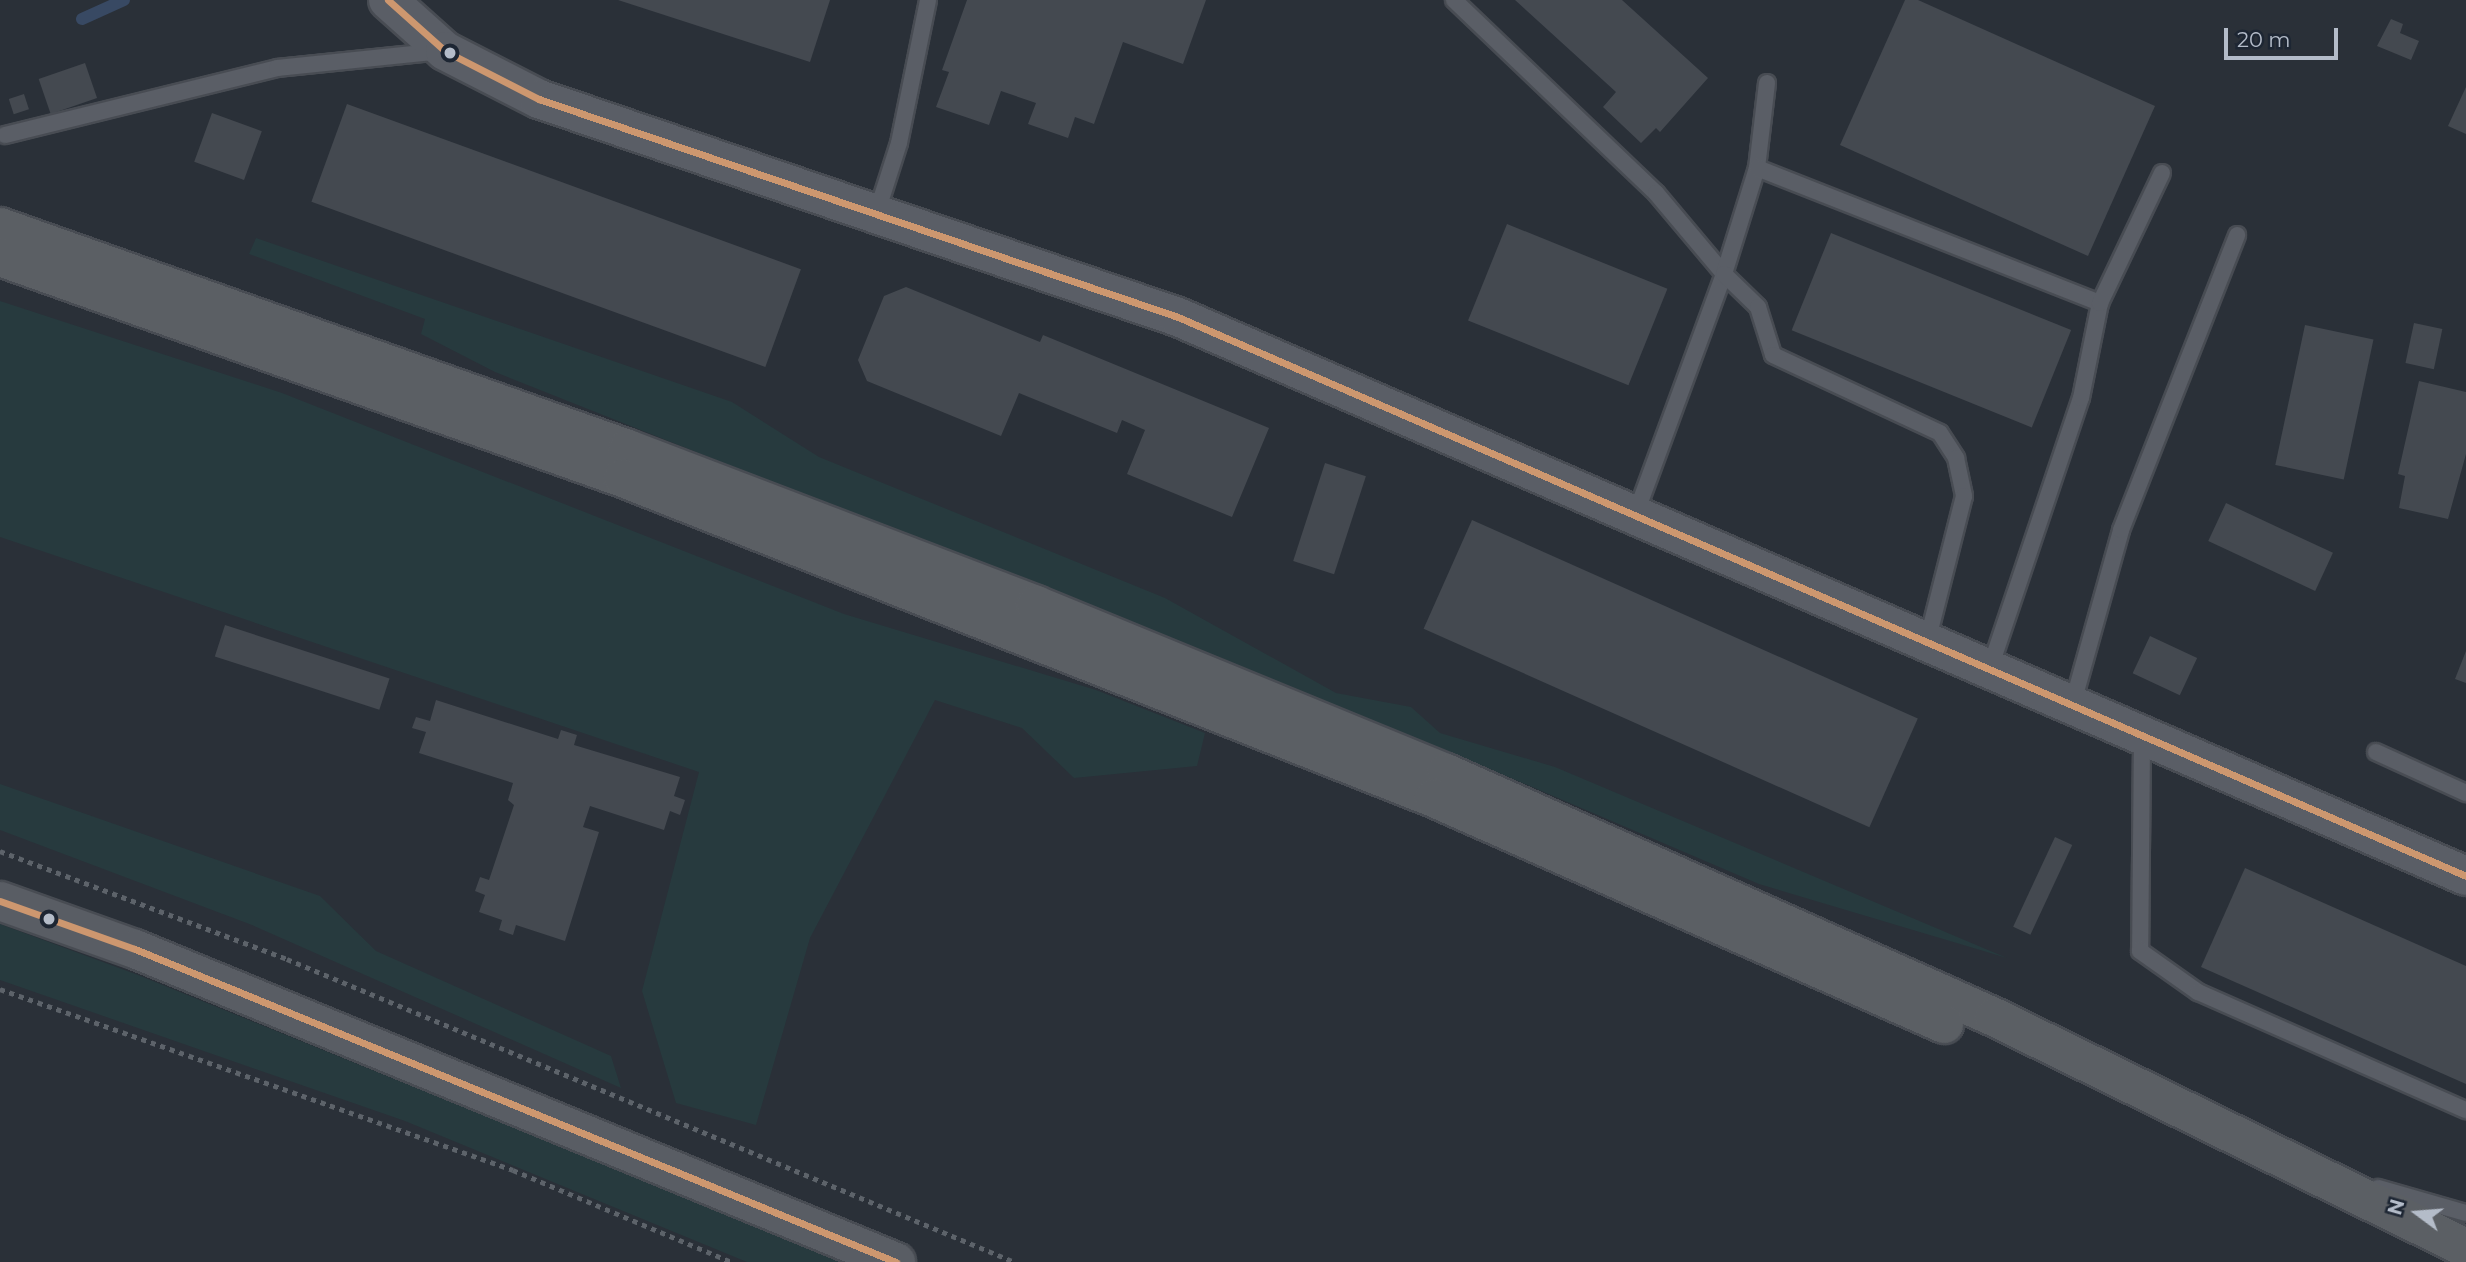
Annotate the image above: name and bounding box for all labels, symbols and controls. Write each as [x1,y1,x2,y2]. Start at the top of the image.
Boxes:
scale bar [2228,14,2342,58]
text: 20 m [2237,27,2291,52]
unlabelled marker [443,46,457,60]
unlabelled marker [42,912,56,926]
north arrow [2382,1178,2452,1248]
text: N [2383,1197,2410,1218]

